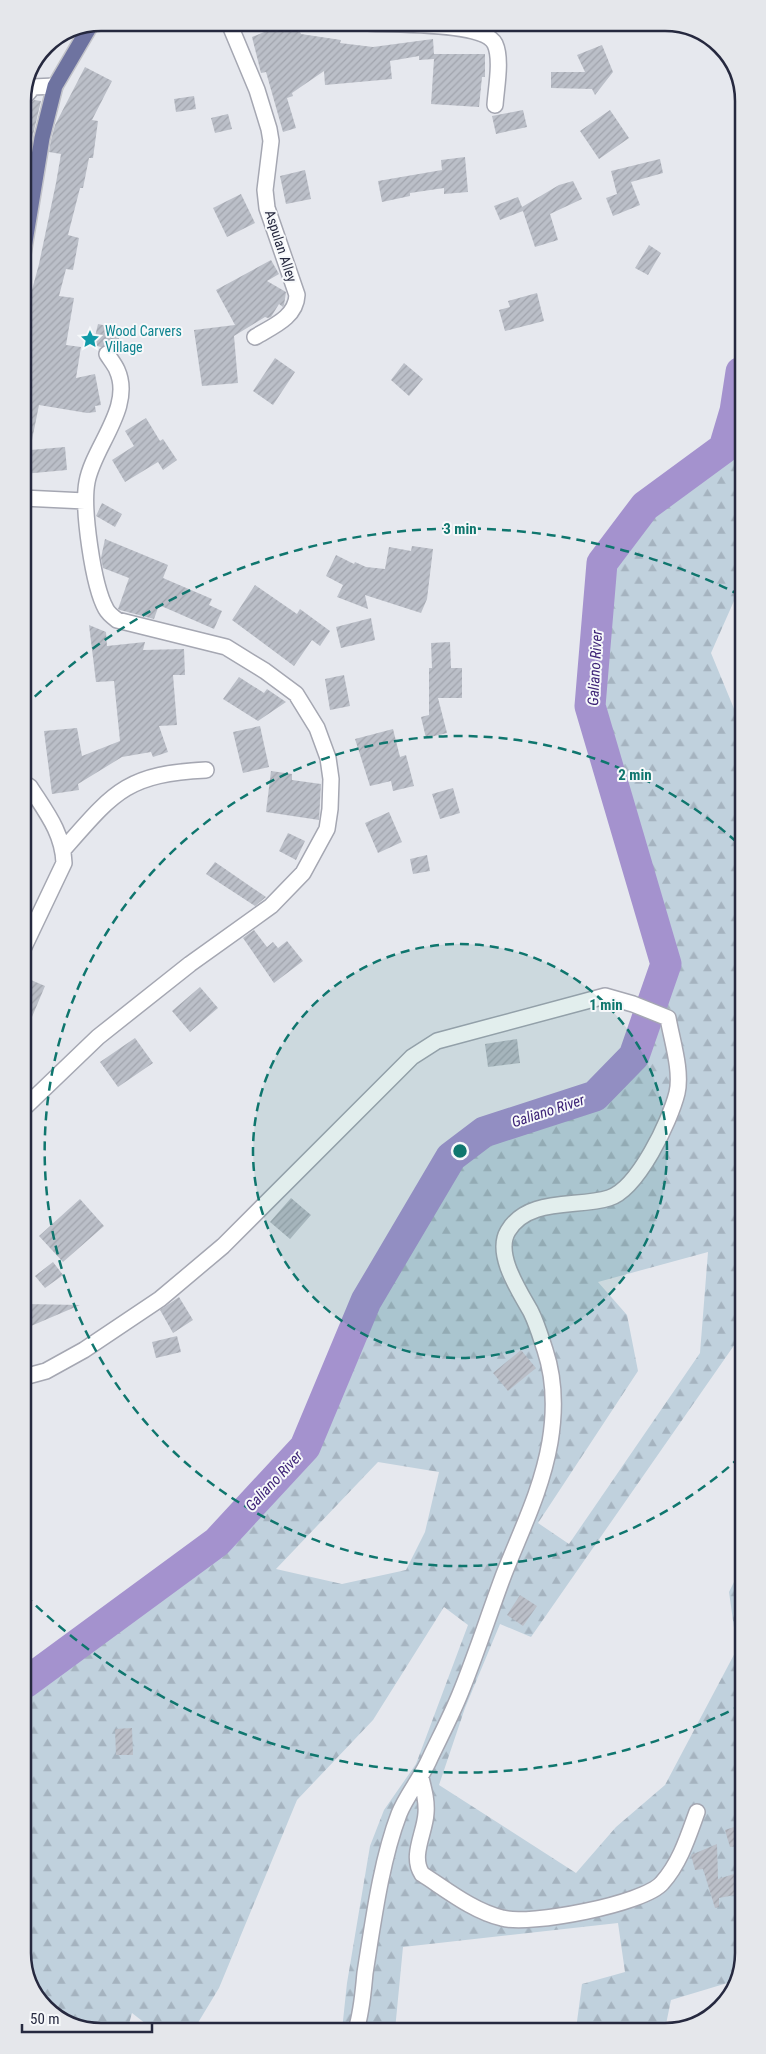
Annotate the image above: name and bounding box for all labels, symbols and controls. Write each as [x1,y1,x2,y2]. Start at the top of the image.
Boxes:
street label: Aspulan Alley [262,208,300,284]
place label: Wood Carvers Village [105,323,182,355]
place icon: Wood Carvers Village [79,328,101,350]
text: 3 min [443,520,477,538]
water label: Galiano River [584,629,606,706]
text: 2 min [618,766,652,784]
text: 1 min [589,996,623,1014]
water label: Galiano River [509,1091,587,1131]
centre of rings [451,1142,469,1160]
water label: Galiano River [242,1447,307,1515]
scale bar [22,2002,152,2034]
text: 50 m [30,2010,60,2028]

